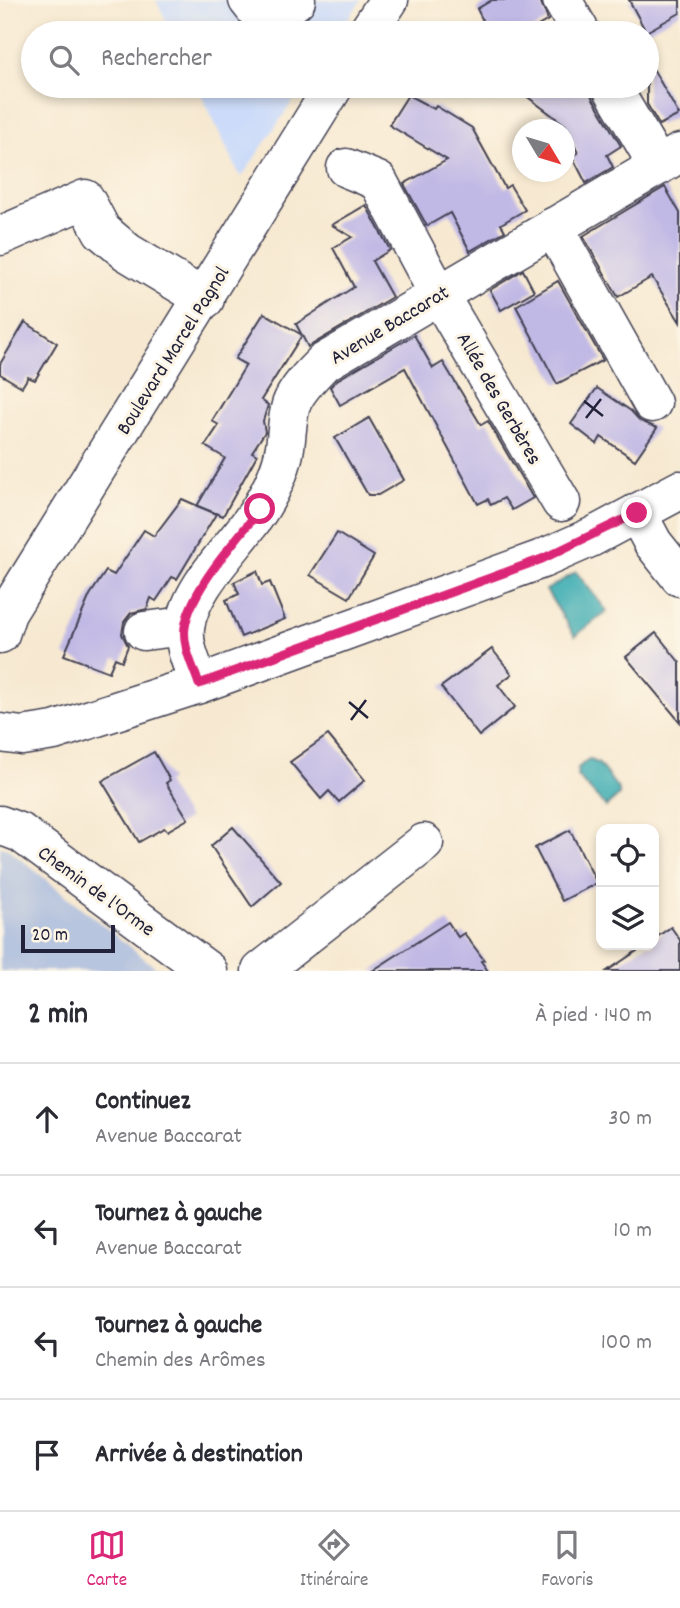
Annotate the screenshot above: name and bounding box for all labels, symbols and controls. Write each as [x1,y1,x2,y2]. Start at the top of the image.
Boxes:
search box [21,21,659,98]
icon: search [45,41,83,79]
text: Rechercher [101,41,212,78]
north arrow [512,119,575,182]
street label: Boulevard Marcel Pagnol [110,261,239,442]
street label: Avenue Baccarat [325,279,456,374]
street label: Allée des Gerbères [447,328,548,471]
route start [244,493,275,524]
route end [621,497,652,528]
map controls [596,824,659,950]
button: locate [596,824,659,887]
street label: Chemin de l'Orme [30,840,160,945]
button: layers [596,887,659,950]
scale bar [21,922,116,954]
text: 20 m [32,923,68,950]
text: 2 min [28,995,88,1038]
text: À pied · 140 m [535,1000,652,1033]
text: Continuez [95,1084,190,1121]
icon: ahead [28,1100,66,1138]
text: 30 m [608,1103,652,1136]
text: Avenue Baccarat [95,1121,242,1154]
text: Tournez à gauche [95,1196,262,1233]
icon: left [28,1212,66,1250]
text: 10 m [613,1215,652,1248]
text: Avenue Baccarat [95,1233,242,1266]
text: Tournez à gauche [95,1308,262,1345]
icon: left [28,1324,66,1362]
text: 100 m [601,1327,652,1360]
text: Chemin des Arômes [95,1345,266,1378]
icon: arrive [28,1436,66,1474]
text: Arrivée à destination [95,1437,303,1474]
tab: Carte [86,1526,127,1595]
tab: Itinéraire [300,1526,368,1595]
tab: Favoris [541,1526,594,1595]

